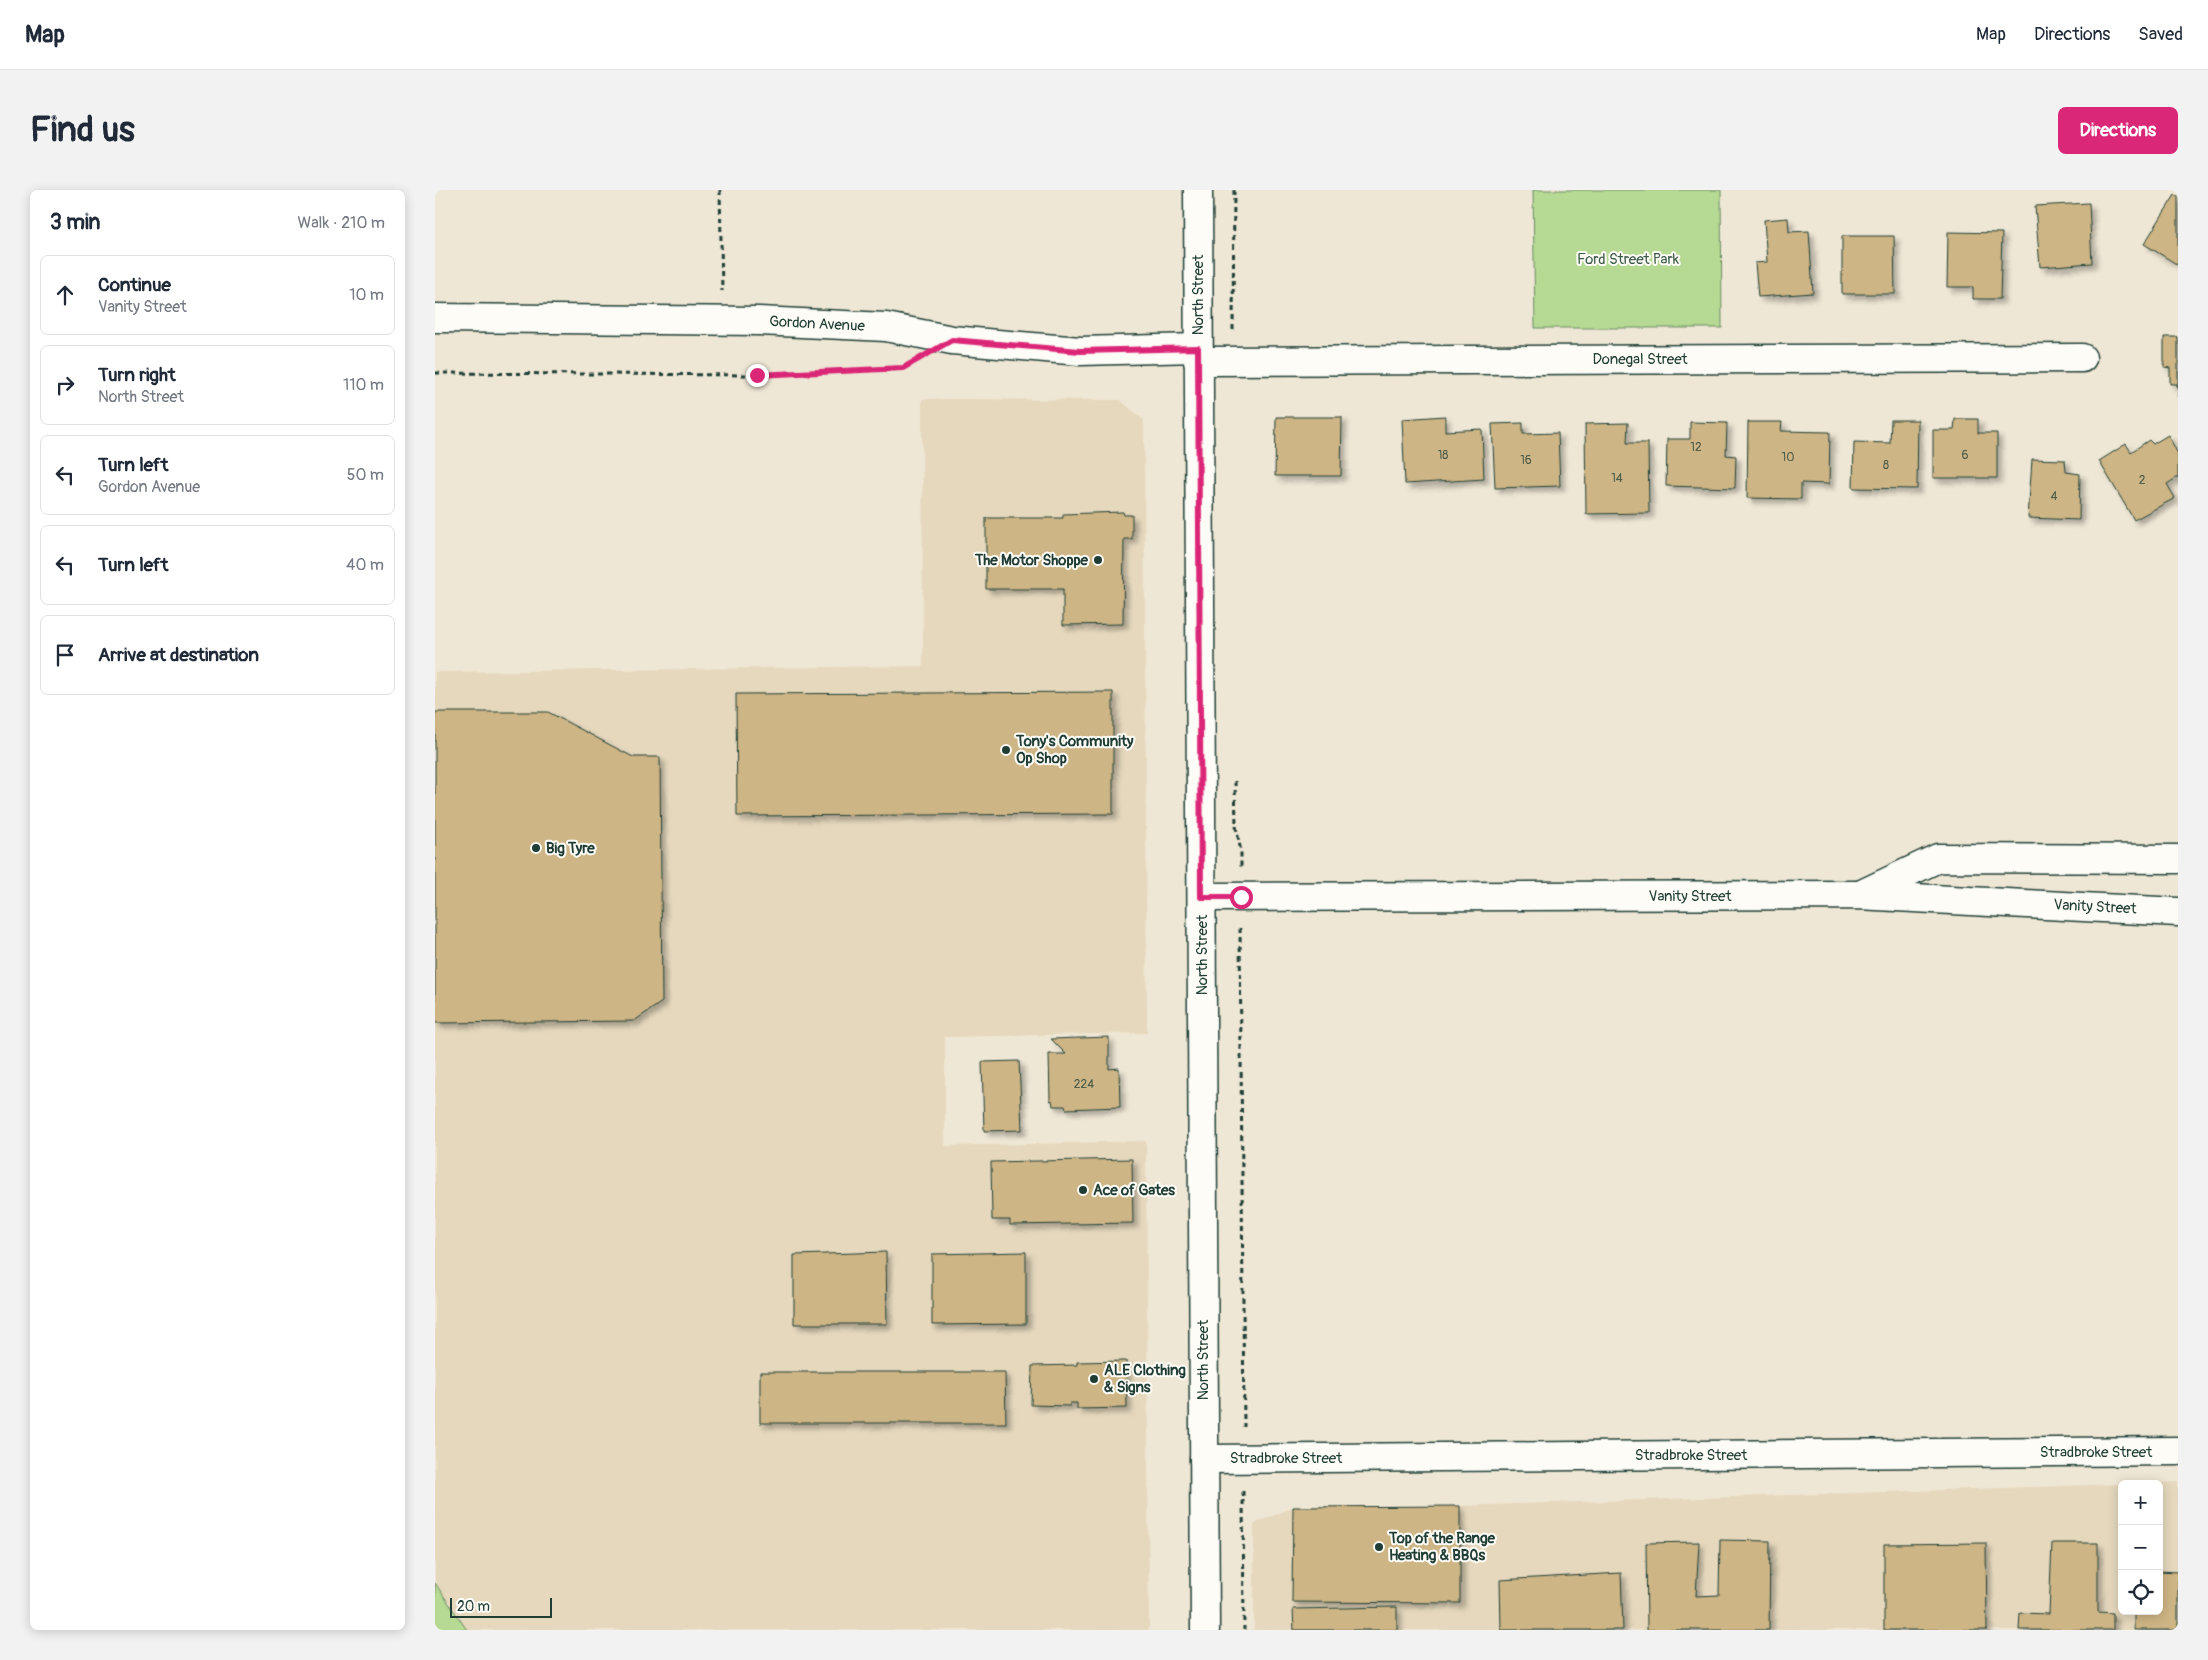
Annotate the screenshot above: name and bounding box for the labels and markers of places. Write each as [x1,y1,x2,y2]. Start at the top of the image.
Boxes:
place label: The Motor Shoppe [974,551,1089,570]
marker: The Motor Shoppe [1092,554,1104,566]
place label: Tony's Community Op Shop [1015,732,1134,768]
marker: Tony's Community Op Shop [1000,744,1012,756]
place label: Big Tyre [546,839,595,858]
marker: Big Tyre [530,842,542,854]
place label: Ace of Gates [1093,1181,1175,1200]
marker: Ace of Gates [1077,1184,1089,1196]
place label: ALE Clothing & Signs [1104,1361,1186,1397]
marker: ALE Clothing & Signs [1088,1373,1100,1385]
place label: Top of the Range Heating & BBQs [1388,1529,1496,1565]
marker: Top of the Range Heating & BBQs [1373,1541,1385,1553]

